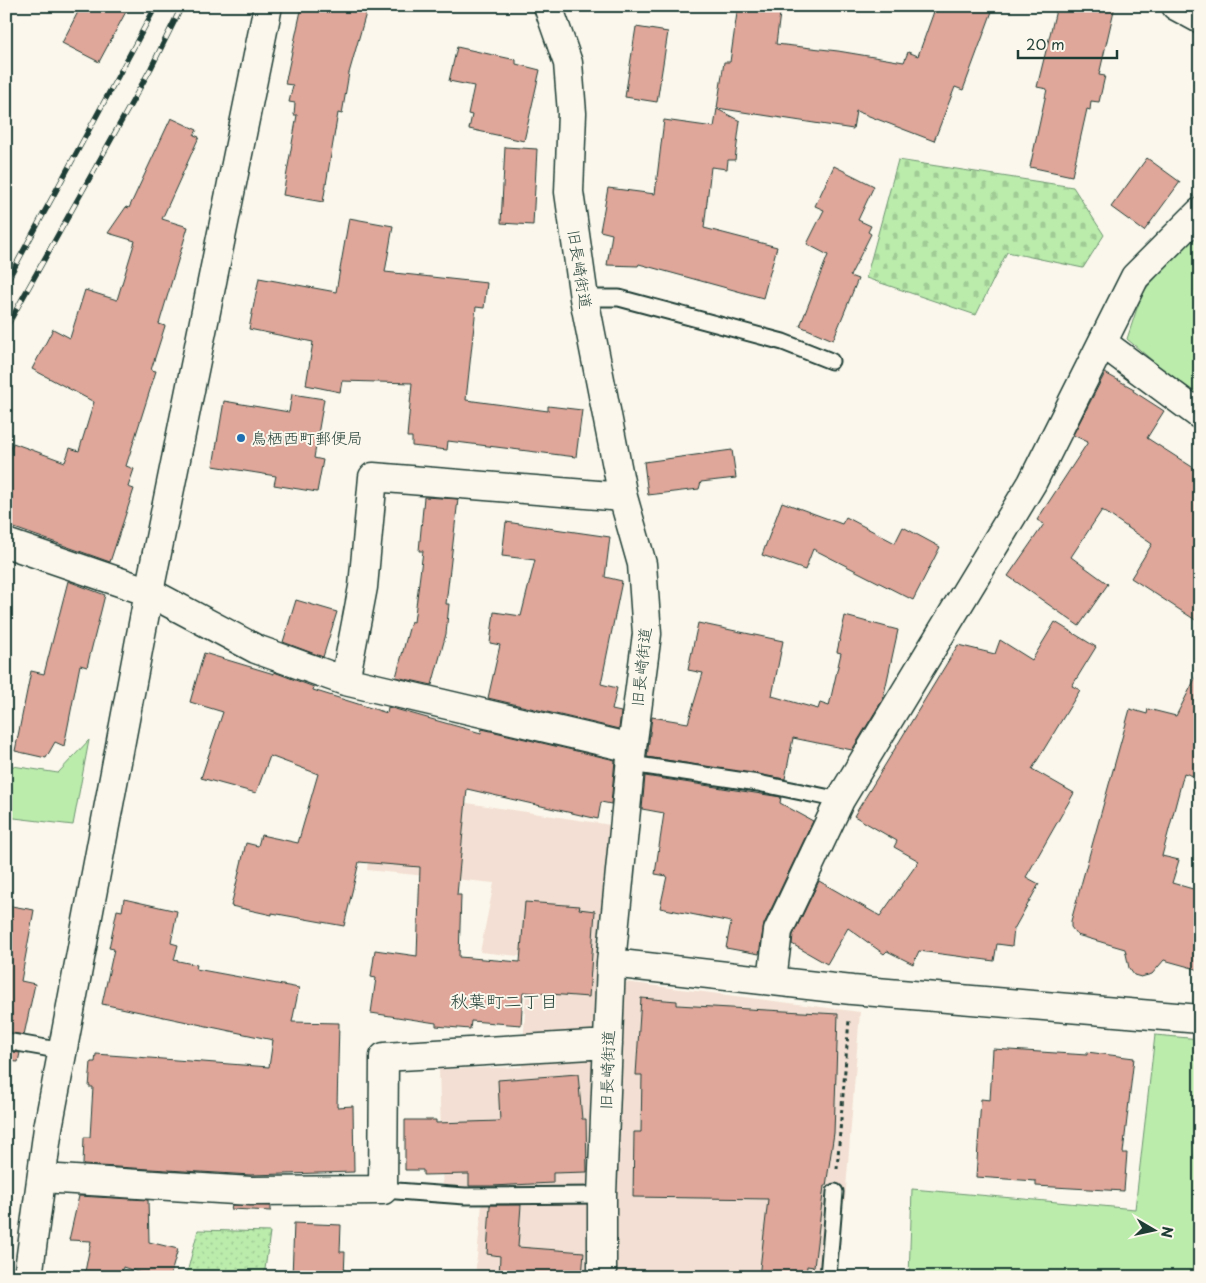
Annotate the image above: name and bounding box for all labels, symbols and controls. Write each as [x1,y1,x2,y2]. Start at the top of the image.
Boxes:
scale bar [1018,28,1117,60]
text: 20 m [1026,32,1065,55]
street label: 旧長崎街道 [563,227,599,310]
place label: 鳥栖西町郵便局 [251,425,363,449]
marker: 鳥栖西町郵便局 [235,432,247,444]
street label: 旧長崎街道 [624,626,656,708]
district label: 秋葉町二丁目 [450,987,558,1014]
street label: 旧長崎街道 [593,1030,619,1110]
north arrow [1128,1206,1178,1256]
text: N [1156,1225,1179,1239]

